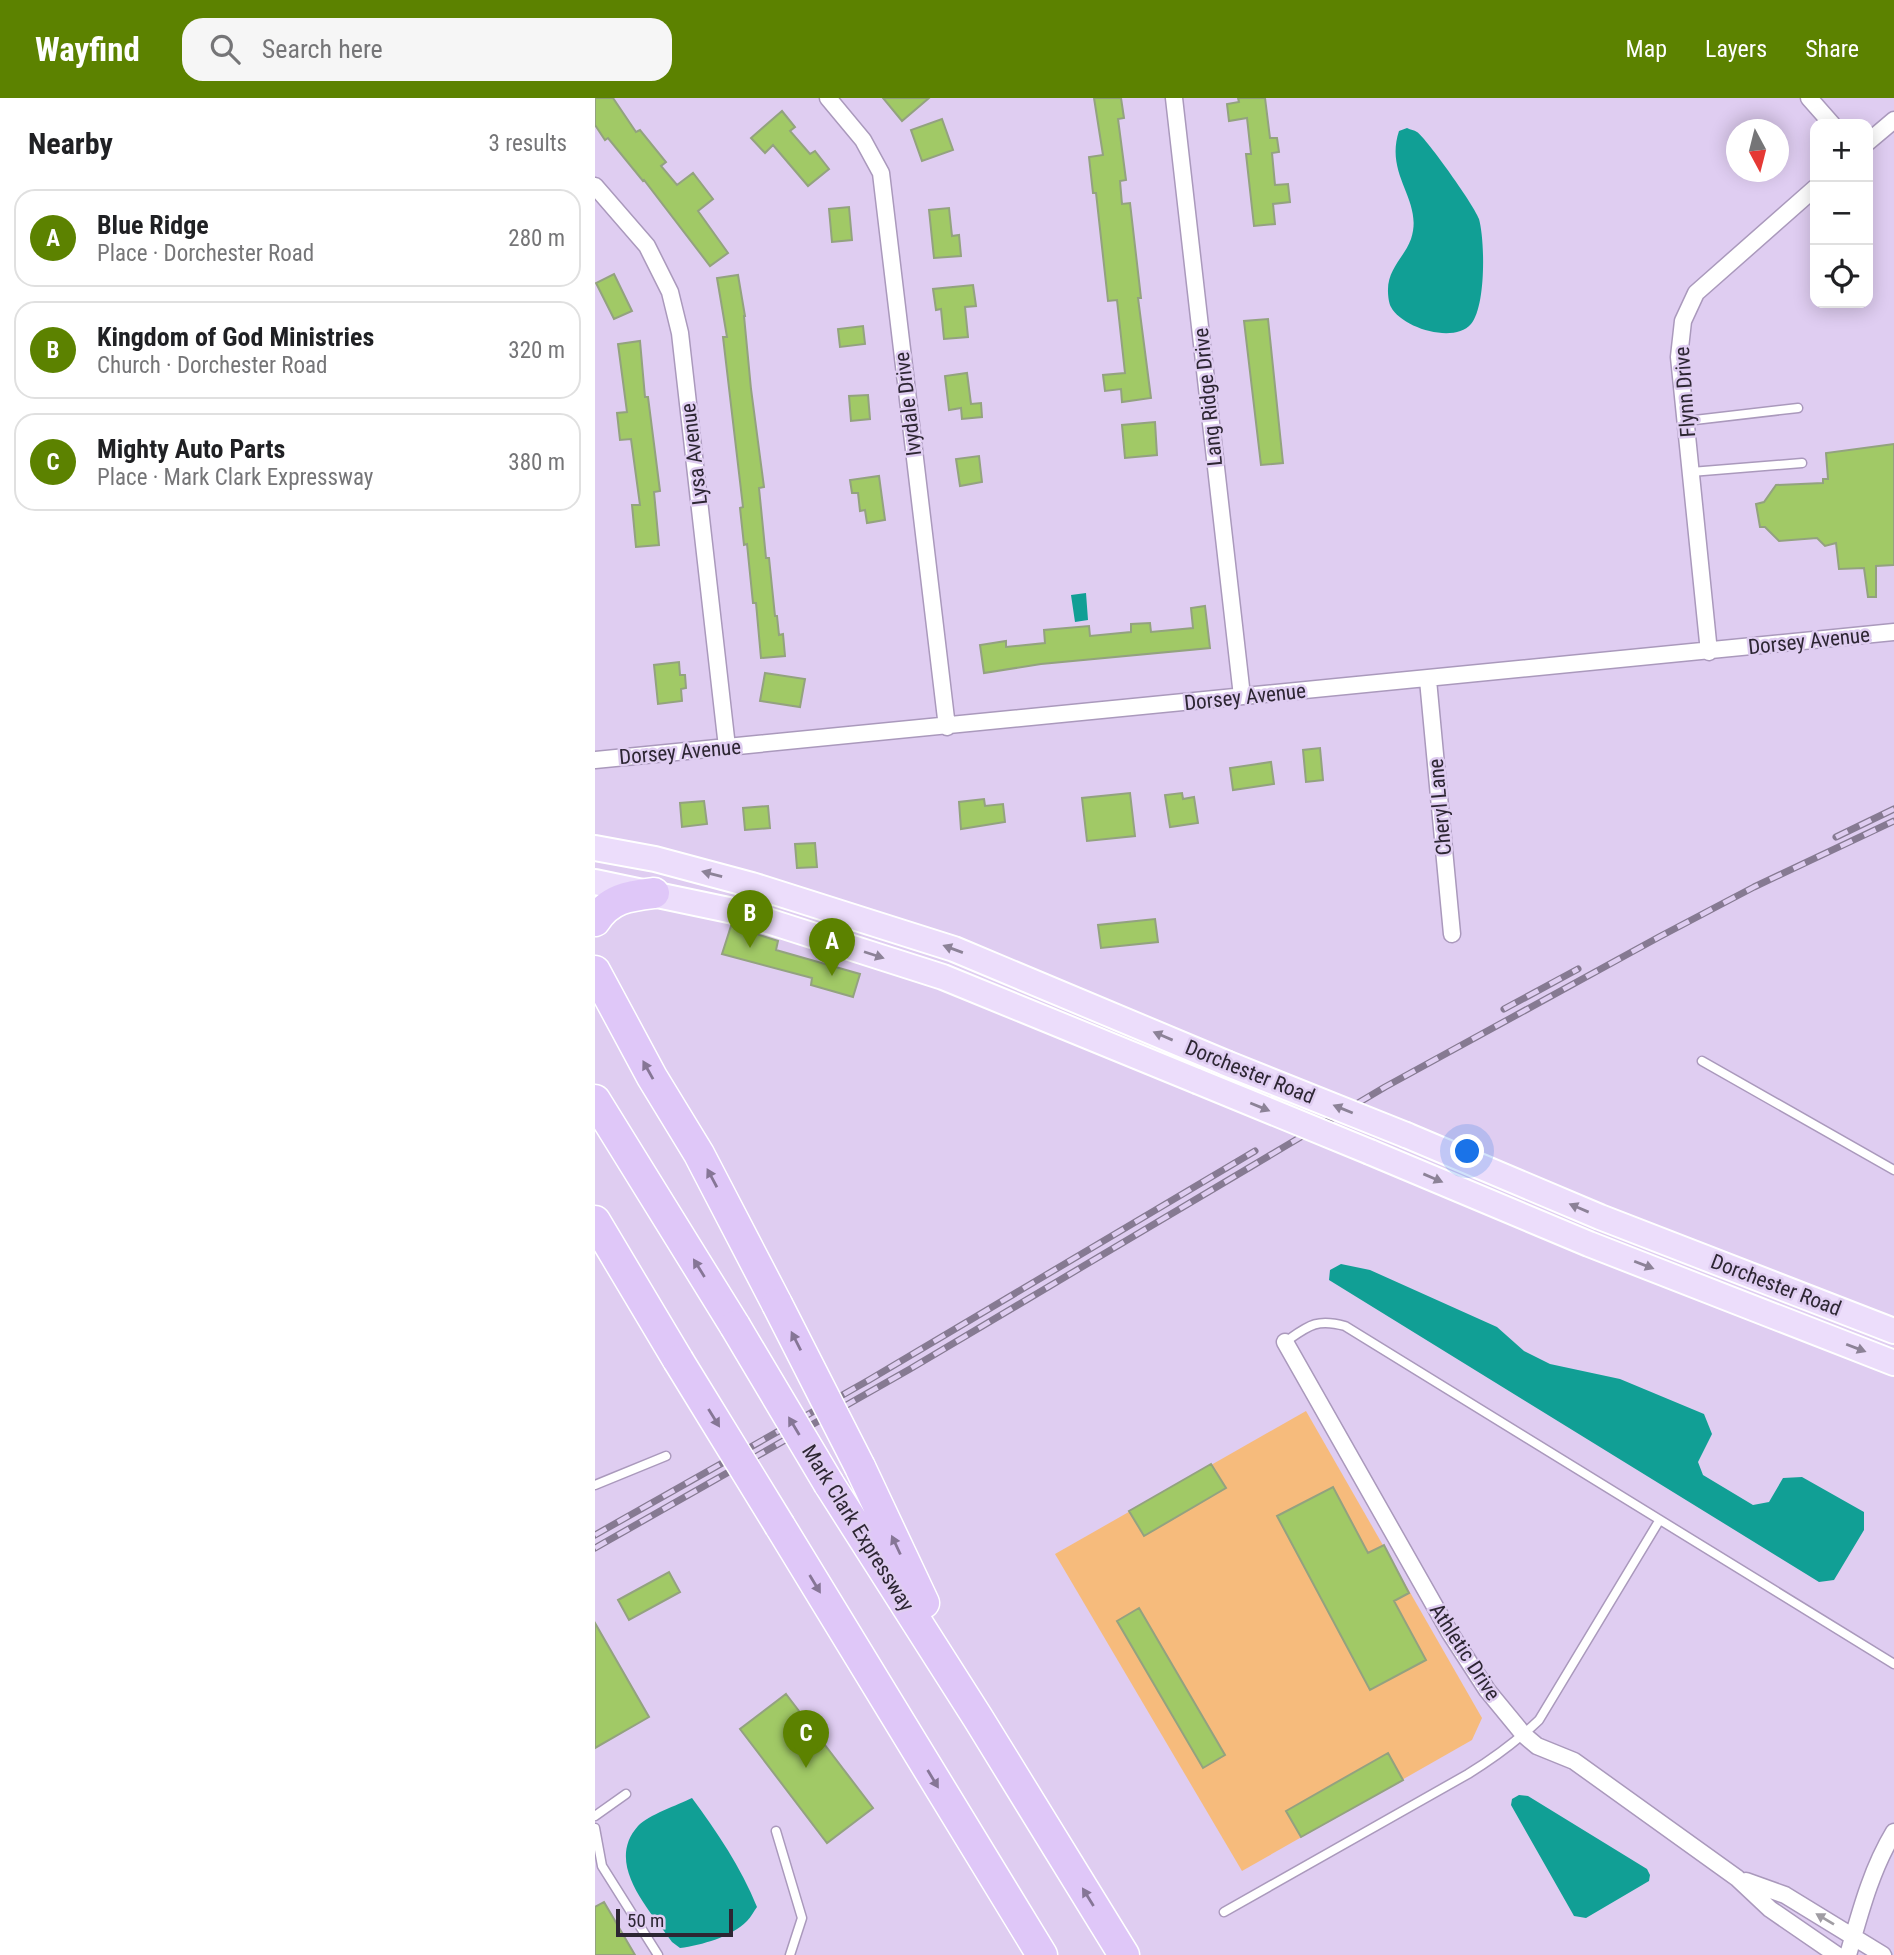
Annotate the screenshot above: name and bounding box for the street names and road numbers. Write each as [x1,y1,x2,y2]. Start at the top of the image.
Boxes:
street label: Lang Ridge Drive [1189,327,1227,467]
street label: Flynn Drive [1670,346,1700,438]
street label: Ivydale Drive [890,350,926,457]
street label: Lysa Avenue [676,402,712,506]
street label: Dorsey Avenue [1747,623,1871,659]
street label: Dorsey Avenue [1183,679,1307,715]
street label: Dorsey Avenue [618,735,742,769]
street label: Cheryl Lane [1424,758,1456,856]
street label: Dorchester Road [1182,1035,1318,1109]
street label: Dorchester Road [1708,1249,1844,1321]
street label: Mark Clark Expressway [797,1440,919,1616]
street label: Athletic Drive [1425,1599,1505,1705]

